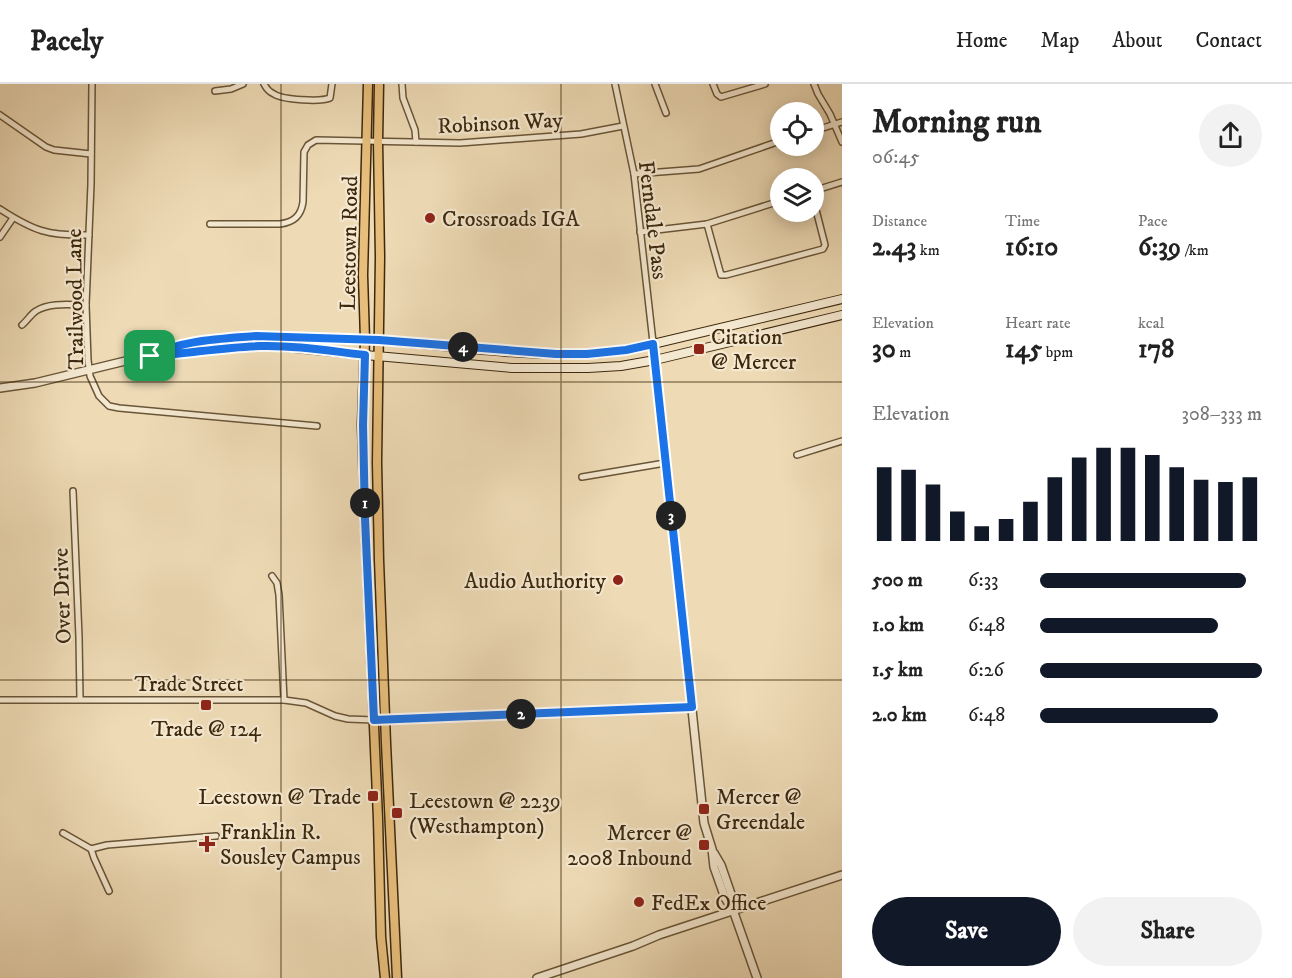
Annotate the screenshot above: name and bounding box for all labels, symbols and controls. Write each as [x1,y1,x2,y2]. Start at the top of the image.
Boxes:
text: Pacely [30,24,103,59]
text: Home [956,28,1008,54]
text: Map [1041,28,1079,54]
text: About [1112,28,1163,54]
text: Contact [1196,28,1262,54]
map controls [770,102,824,222]
button: locate [770,102,824,156]
text: Morning run [872,102,1041,143]
button: share [1199,104,1262,167]
street label: Robinson Way [437,107,564,140]
text: 06:45 [872,145,920,170]
street label: Ferndale Pass [632,159,673,281]
button: layers [770,168,824,222]
street label: Leestown Road [335,175,364,311]
place label: Crossroads IGA [442,206,581,233]
marker: Crossroads IGA [423,211,437,225]
text: Distance [872,211,927,231]
text: Time [1005,211,1040,231]
text: Pace [1138,211,1168,231]
street label: Trailwood Lane [61,228,90,370]
text: 2.43 [872,231,916,264]
text: 16:10 [1005,231,1058,264]
text: 6:39 [1138,231,1181,264]
text: km [916,240,940,260]
text: /km [1181,240,1209,260]
text: Elevation [872,313,934,333]
text: Heart rate [1005,313,1071,333]
text: kcal [1138,313,1164,333]
place label: Citation @ Mercer [711,324,797,376]
pin [124,330,175,381]
pin: 4 [448,332,478,362]
text: 30 [872,333,896,366]
text: 145 [1005,333,1042,366]
text: 178 [1138,333,1174,366]
text: 4 [458,337,468,357]
icon: arrive [133,339,166,372]
marker: Citation @ Mercer [692,342,706,356]
text: m [896,342,911,362]
text: bpm [1042,342,1073,362]
text: Elevation [872,402,949,427]
text: 308–333 m [1182,402,1262,427]
pin: 1 [350,488,380,518]
text: 1 [362,493,368,513]
pin: 3 [656,501,686,531]
text: 3 [668,506,674,526]
street label: Over Drive [47,547,78,644]
place label: Audio Authority [464,568,607,595]
text: 500 m [872,568,923,593]
text: 6:33 [968,568,999,593]
marker: Audio Authority [611,573,625,587]
text: 1.0 km [872,613,924,638]
text: 6:48 [968,613,1005,638]
text: 1.5 km [872,658,923,683]
text: 6:26 [968,658,1004,683]
street label: Trade Street [135,671,243,698]
marker: Trade @ 124 [199,698,213,712]
pin: 2 [506,699,536,729]
text: 2.0 km [872,703,927,728]
text: 6:48 [968,703,1005,728]
text: 2 [517,704,525,724]
place label: Trade @ 124 [151,716,262,743]
place label: Leestown @ Trade [198,784,361,811]
place label: Mercer @ Greendale [716,784,805,836]
place label: Leestown @ 2239 (Westhampton) [409,788,561,840]
marker: Leestown @ Trade [366,789,380,803]
marker: Mercer @ Greendale [697,802,711,816]
marker: Leestown @ 2239 (Westhampton) [390,806,404,820]
place label: Franklin R. Sousley Campus [220,819,361,871]
place label: Mercer @ 2008 Inbound [567,820,692,872]
marker: Franklin R. Sousley Campus [198,835,216,853]
marker: Mercer @ 2008 Inbound [697,838,711,852]
place label: FedEx Office [651,890,766,917]
marker: FedEx Office [632,895,646,909]
button: Save [872,897,1061,966]
button: Share [1073,897,1262,966]

